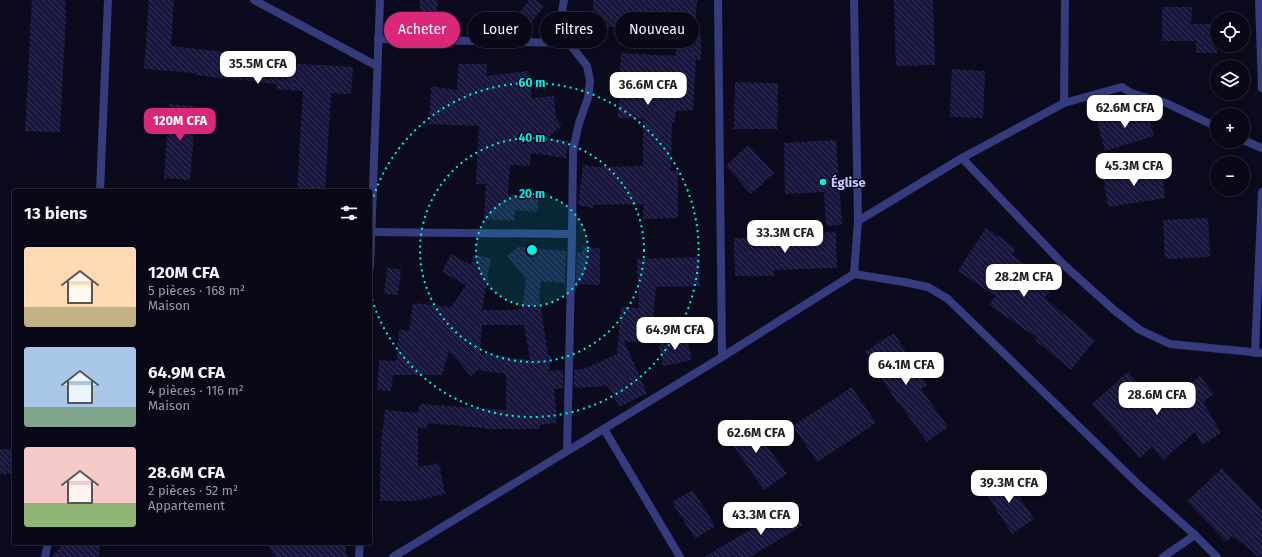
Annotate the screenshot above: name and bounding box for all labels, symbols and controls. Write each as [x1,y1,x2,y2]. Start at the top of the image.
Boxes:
chip: Acheter [384,12,460,48]
chip: Louer [468,12,532,48]
chip: Filtres [540,12,607,48]
chip: Nouveau [615,12,699,48]
map controls [1210,12,1250,196]
button: locate [1210,12,1250,52]
pin: 35.5M CFA [212,51,304,85]
text: 35.5M CFA [229,56,287,71]
button: layers [1210,60,1250,100]
pin: 36.6M CFA [602,72,694,106]
text: 60 m [519,76,545,90]
text: 36.6M CFA [619,77,677,92]
pin: 62.6M CFA [1079,95,1171,129]
text: 62.6M CFA [1096,100,1154,115]
pin: 120M CFA [139,108,221,142]
button: + [1210,108,1250,148]
text: 120M CFA [153,113,207,128]
text: 40 m [519,131,545,145]
pin: 45.3M CFA [1088,153,1180,187]
button: − [1210,156,1250,196]
text: 45.3M CFA [1105,158,1163,173]
place label: Église [831,174,866,190]
marker: Église [818,177,828,187]
text: 20 m [519,187,545,201]
icon: filters [338,202,360,224]
text: 13 biens [24,203,87,224]
pin: 33.3M CFA [739,220,831,254]
text: 33.3M CFA [756,225,814,240]
centre of rings [525,243,539,257]
text: 120M CFA [148,262,219,283]
icon: home [56,263,104,311]
pin: 28.2M CFA [978,264,1070,298]
text: 28.2M CFA [995,269,1053,284]
text: 5 pièces · 168 m² [148,283,245,298]
text: Maison [148,298,190,313]
pin: 64.9M CFA [629,317,721,351]
text: 64.9M CFA [646,322,704,337]
pin: 64.1M CFA [860,352,952,386]
text: 64.1M CFA [878,357,934,372]
text: 64.9M CFA [148,362,225,383]
icon: home [56,363,104,411]
pin: 28.6M CFA [1111,382,1203,416]
text: 4 pièces · 116 m² [148,383,244,398]
text: 28.6M CFA [1128,387,1186,402]
text: Maison [148,398,190,413]
pin: 62.6M CFA [710,420,802,454]
text: 62.6M CFA [727,425,785,440]
text: 28.6M CFA [148,462,225,483]
icon: home [56,463,104,511]
pin: 39.3M CFA [963,470,1055,504]
text: 39.3M CFA [980,475,1038,490]
text: 2 pièces · 52 m² [148,483,238,498]
text: Appartement [148,498,225,513]
pin: 43.3M CFA [715,502,807,536]
text: 43.3M CFA [732,507,790,522]

